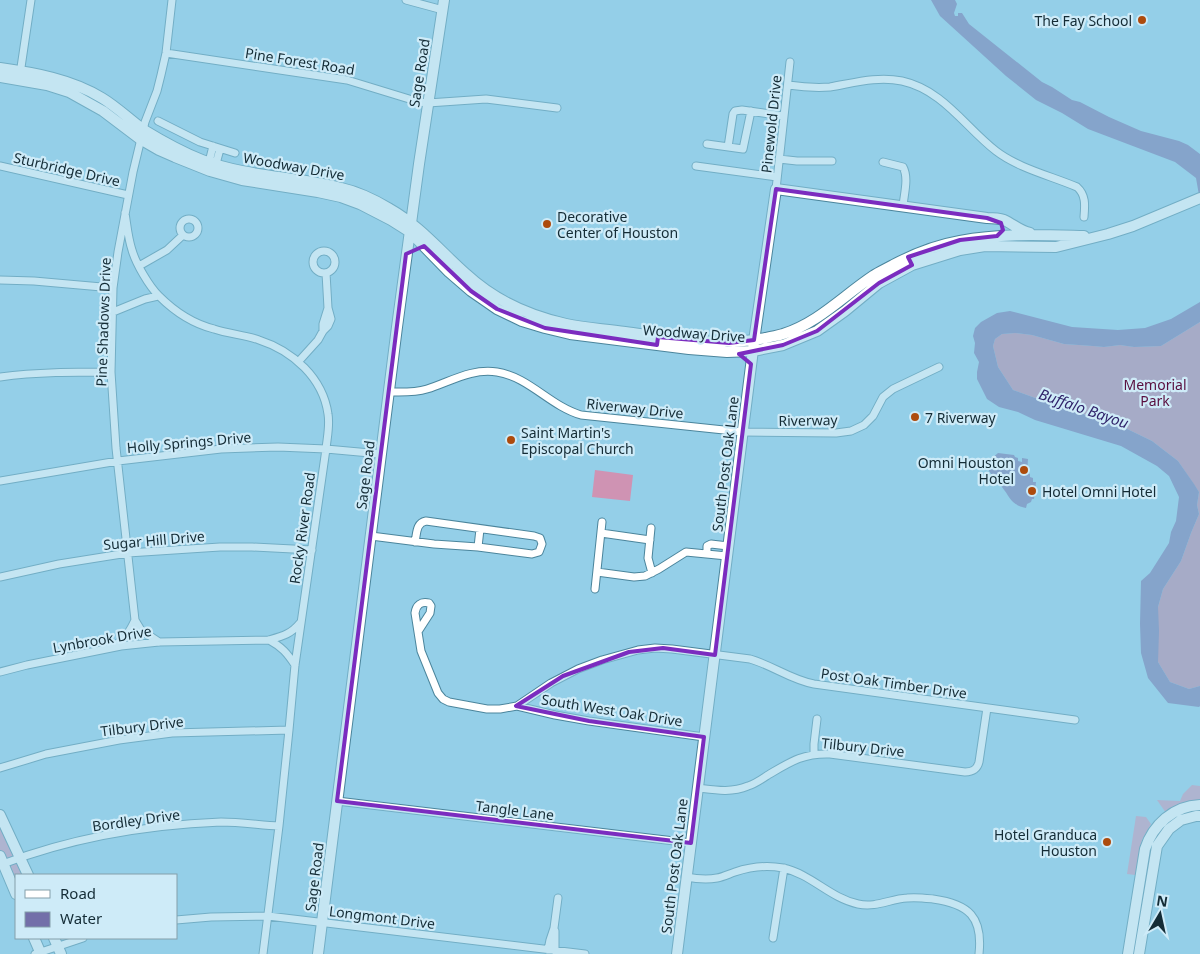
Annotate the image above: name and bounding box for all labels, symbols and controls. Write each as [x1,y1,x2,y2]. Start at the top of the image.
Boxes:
place label: The Fay School [1035,11,1132,30]
marker: The Fay School [1136,14,1148,26]
street label: Sage Road [404,37,434,109]
street label: Pine Forest Road [244,43,356,79]
street label: Pinewold Drive [756,74,786,174]
street label: Sturbridge Drive [12,148,122,190]
street label: Woodway Drive [242,148,346,184]
place label: Decorative Center of Houston [557,207,678,242]
marker: Decorative Center of Houston [541,218,553,230]
street label: Pine Shadows Drive [91,257,115,387]
street label: Woodway Drive [642,320,746,346]
park label: Memorial Park [1123,375,1187,410]
water label: Buffalo Bayou [1036,383,1132,433]
street label: Riverway Drive [586,393,685,423]
street label: South Post Oak Lane [707,395,743,533]
place label: 7 Riverway [925,408,997,427]
street label: Riverway [778,410,839,430]
marker: 7 Riverway [909,411,921,423]
place label: Saint Martin's Episcopal Church [521,423,634,458]
street label: Holly Springs Drive [126,427,252,457]
marker: Saint Martin's Episcopal Church [505,434,517,446]
street label: Sage Road [351,439,379,511]
place label: Omni Houston Hotel [918,453,1014,488]
marker: Omni Houston Hotel [1018,464,1030,476]
street label: Rocky River Road [285,471,319,585]
place label: Hotel Omni Hotel [1042,482,1156,501]
marker: Hotel Omni Hotel [1026,485,1038,497]
street label: Sugar Hill Drive [103,526,206,554]
street label: Lynbrook Drive [51,621,153,657]
street label: Post Oak Timber Drive [820,663,968,703]
street label: South West Oak Drive [540,689,684,731]
street label: Tilbury Drive [99,711,185,741]
street label: Tilbury Drive [821,733,906,761]
street label: Tangle Lane [475,796,555,824]
street label: South Post Oak Lane [656,797,692,935]
street label: Bordley Drive [91,804,181,836]
place label: Hotel Granduca Houston [994,825,1097,860]
marker: Hotel Granduca Houston [1101,836,1113,848]
street label: Sage Road [300,841,328,913]
legend [15,874,178,939]
text: Road [60,883,96,903]
north arrow [1135,889,1185,939]
text: N [1155,890,1169,911]
street label: Longmont Drive [328,901,436,933]
text: Water [60,908,102,928]

